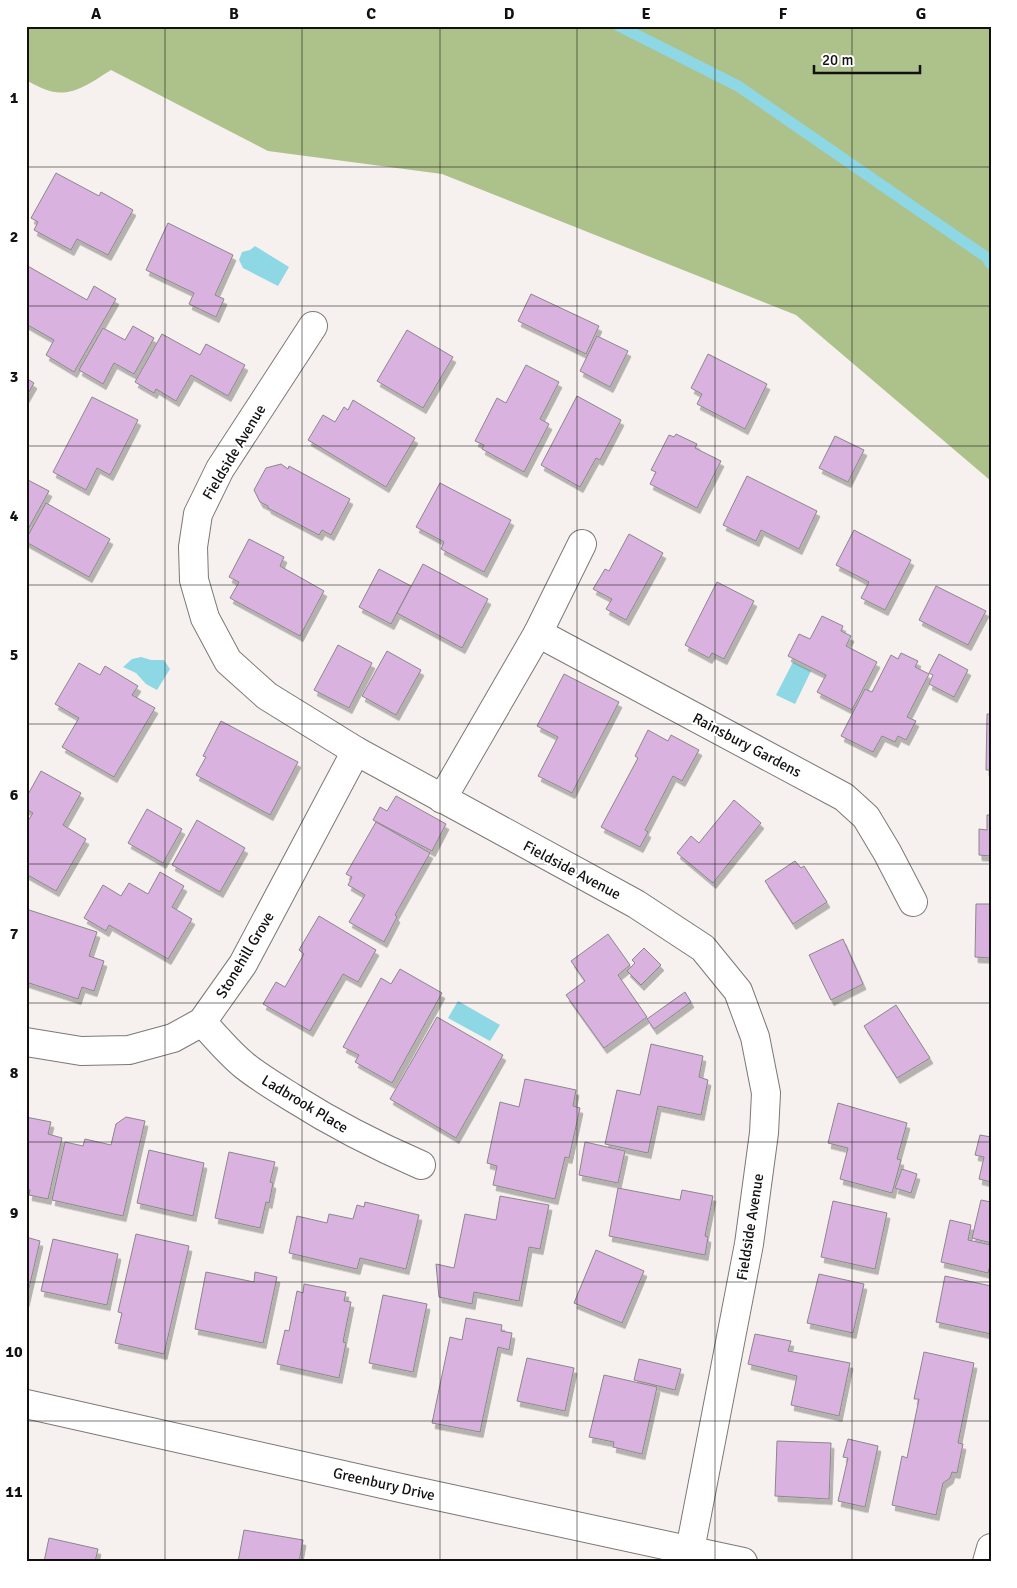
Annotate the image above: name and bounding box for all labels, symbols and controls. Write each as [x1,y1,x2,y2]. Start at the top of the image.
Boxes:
text: A [91,4,102,24]
text: B [229,4,239,24]
text: C [366,4,376,24]
text: D [504,4,515,24]
text: E [641,4,651,24]
text: F [779,4,788,24]
text: G [916,4,926,24]
scale bar [814,42,921,74]
text: 20 m [822,51,853,69]
text: 1 [10,88,19,108]
text: 2 [10,227,18,247]
text: 3 [10,367,18,387]
street label: Fieldside Avenue [198,401,270,503]
text: 4 [10,506,19,526]
text: 5 [10,645,18,665]
street label: Rainsbury Gardens [690,709,805,781]
text: 6 [10,785,19,805]
street label: Fieldside Avenue [520,837,624,903]
street label: Stonehill Grove [212,908,278,1002]
text: 7 [10,924,19,944]
text: 8 [10,1063,19,1083]
street label: Ladbrook Place [258,1071,352,1137]
street label: Fieldside Avenue [733,1172,767,1282]
text: 9 [10,1203,19,1223]
text: 10 [5,1342,23,1362]
street label: Greenbury Drive [331,1464,437,1504]
text: 11 [5,1482,23,1502]

